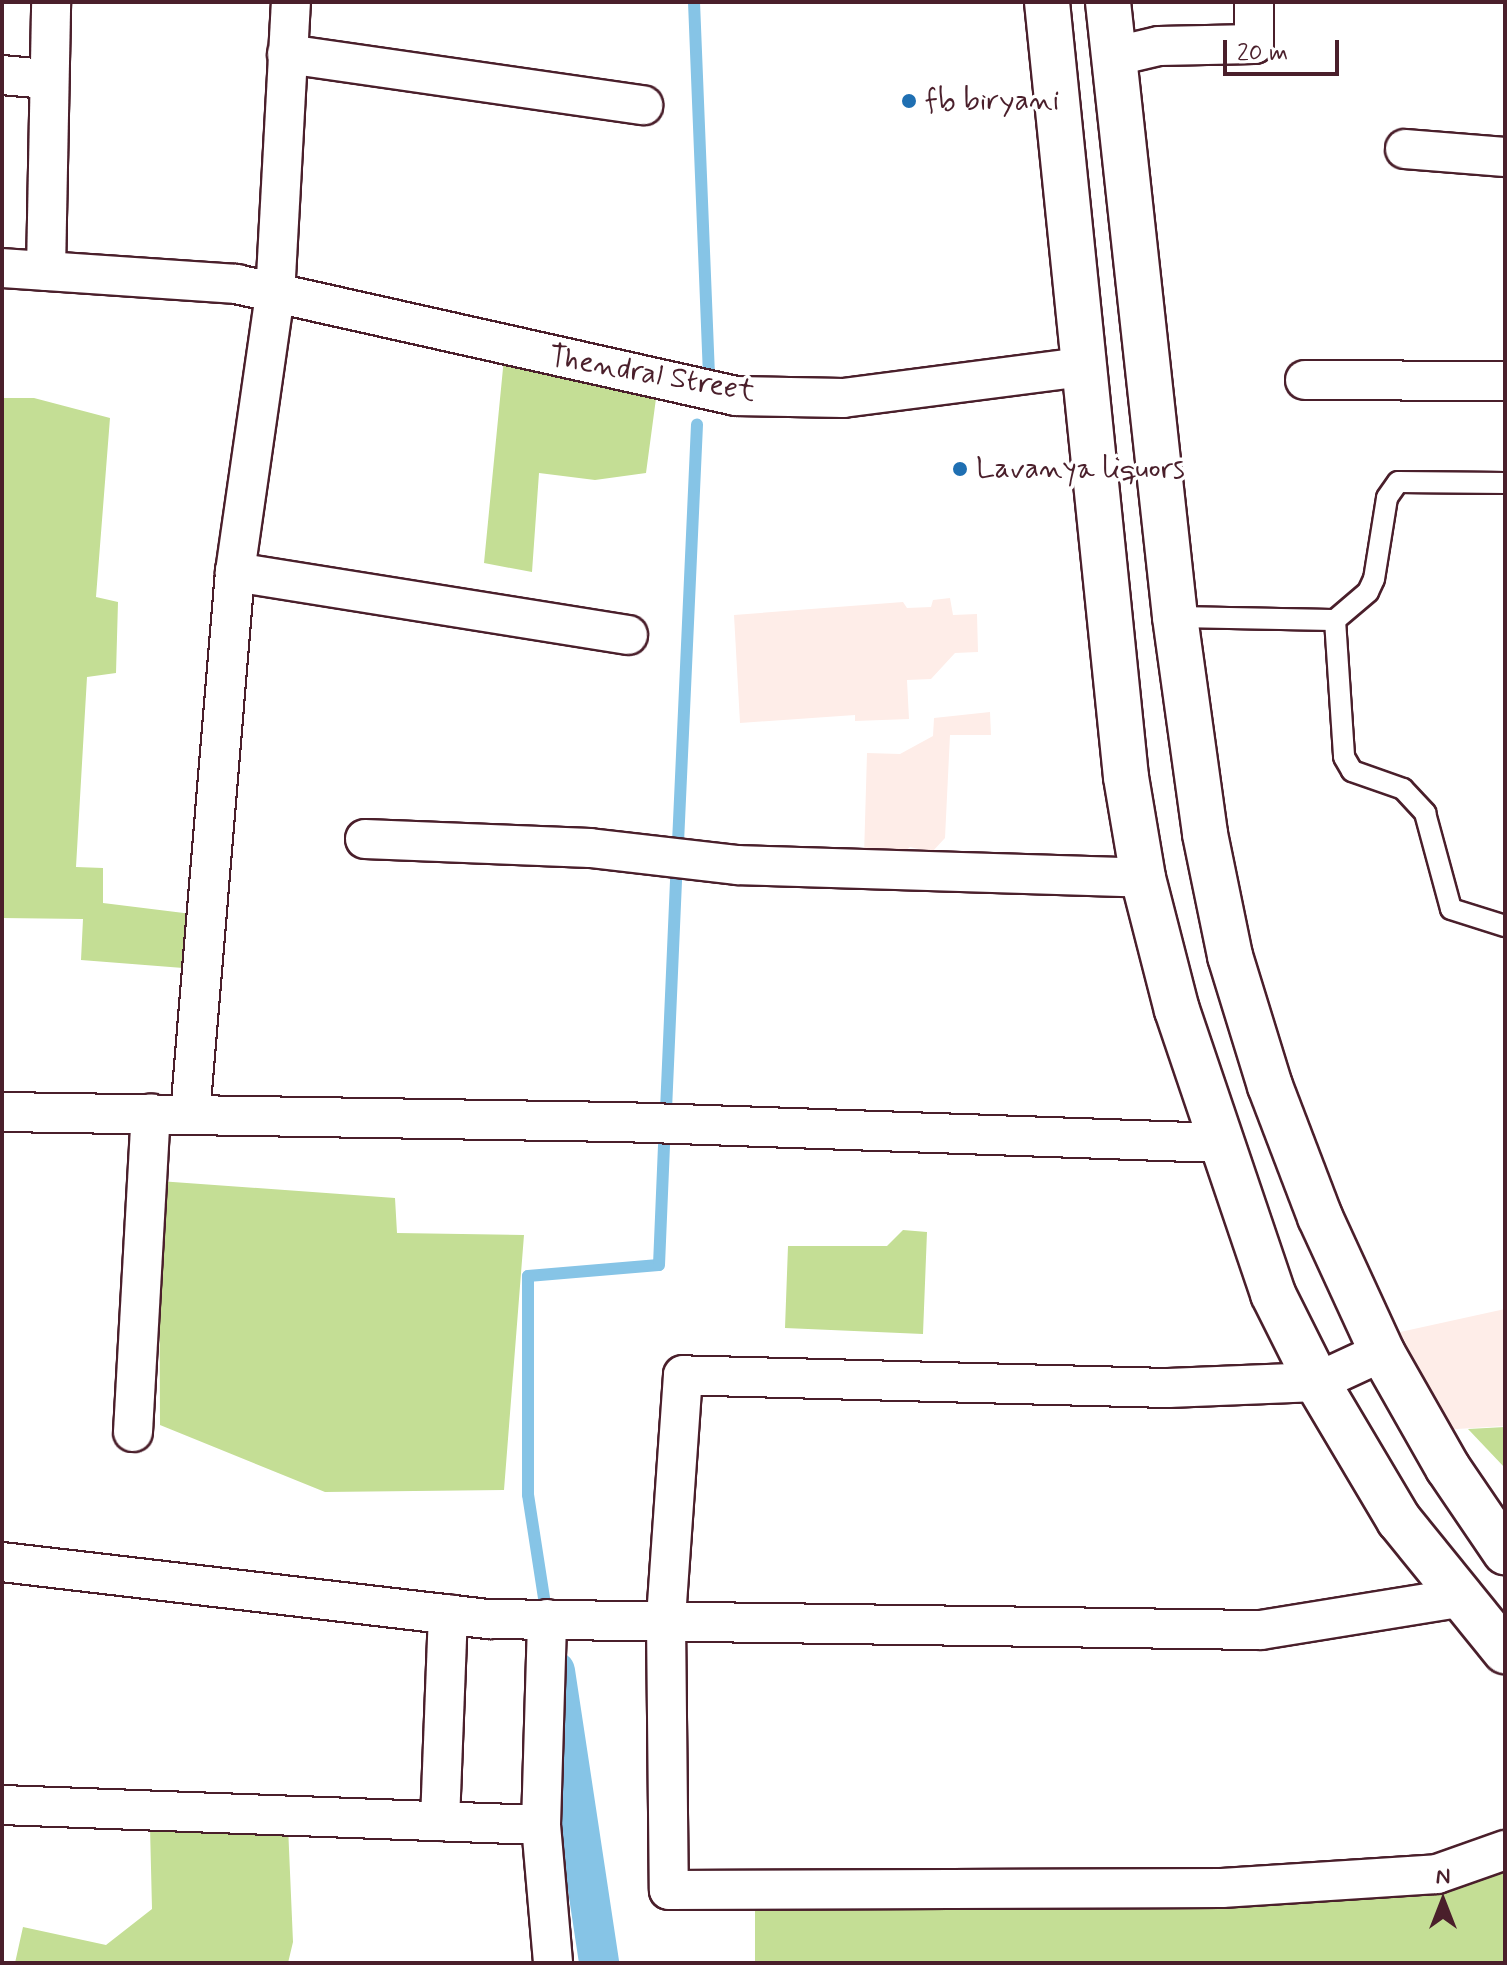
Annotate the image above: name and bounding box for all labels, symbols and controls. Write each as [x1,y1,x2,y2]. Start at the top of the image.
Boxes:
scale bar [1227,24,1343,74]
text: 20 m [1237,38,1288,69]
place label: fb biryani [925,83,1048,119]
marker: fb biryani [900,92,918,110]
street label: Thendral Street [546,339,758,411]
place label: Lavanya liquors [976,451,1185,487]
marker: Lavanya liquors [951,460,969,478]
north arrow [1403,1861,1483,1941]
text: N [1436,1863,1450,1891]

